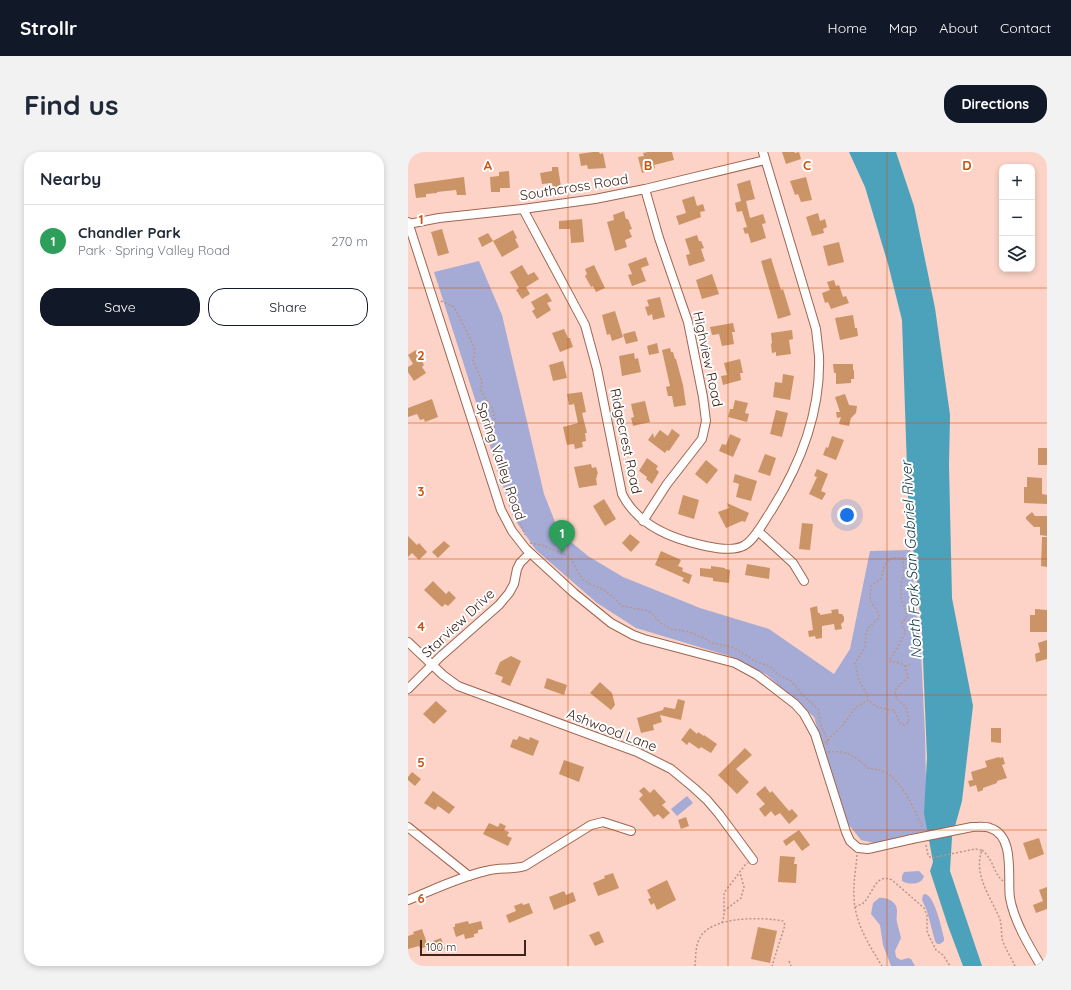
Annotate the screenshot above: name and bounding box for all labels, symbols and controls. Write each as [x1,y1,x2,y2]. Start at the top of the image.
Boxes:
text: Strollr [20,16,77,40]
text: Home [828,19,867,37]
text: Map [889,19,917,37]
text: About [939,19,978,37]
text: Contact [1000,19,1051,37]
button: Directions [944,85,1047,123]
text: Find us [24,87,118,122]
text: A [484,157,493,173]
text: B [644,157,652,173]
text: C [803,157,811,173]
text: D [962,157,972,173]
map controls [999,164,1035,272]
button: + [999,164,1035,200]
text: Nearby [40,168,101,189]
street label: Southcross Road [519,170,629,204]
button: − [999,200,1035,236]
text: 1 [418,211,424,227]
text: Chandler Park [78,223,181,242]
text: 1 [50,233,56,249]
text: 270 m [331,233,368,249]
button: layers [999,236,1035,272]
text: Park · Spring Valley Road [78,242,230,258]
button: Save [40,288,200,326]
button: Share [208,288,368,326]
street label: Highview Road [689,310,727,408]
text: 2 [417,347,425,363]
street label: Ridgecrest Road [606,387,646,495]
street label: Spring Valley Road [472,400,530,522]
water label: North Fork San Gabriel River [896,458,926,659]
text: 3 [418,483,425,499]
your location [837,505,857,525]
pin: 1 [549,520,575,553]
street label: Starview Drive [418,584,498,661]
text: 4 [417,618,425,634]
street label: Ashwood Lane [564,705,660,756]
text: 5 [417,754,425,770]
text: 6 [417,890,425,906]
scale bar [420,938,526,957]
text: 100 m [426,940,456,954]

